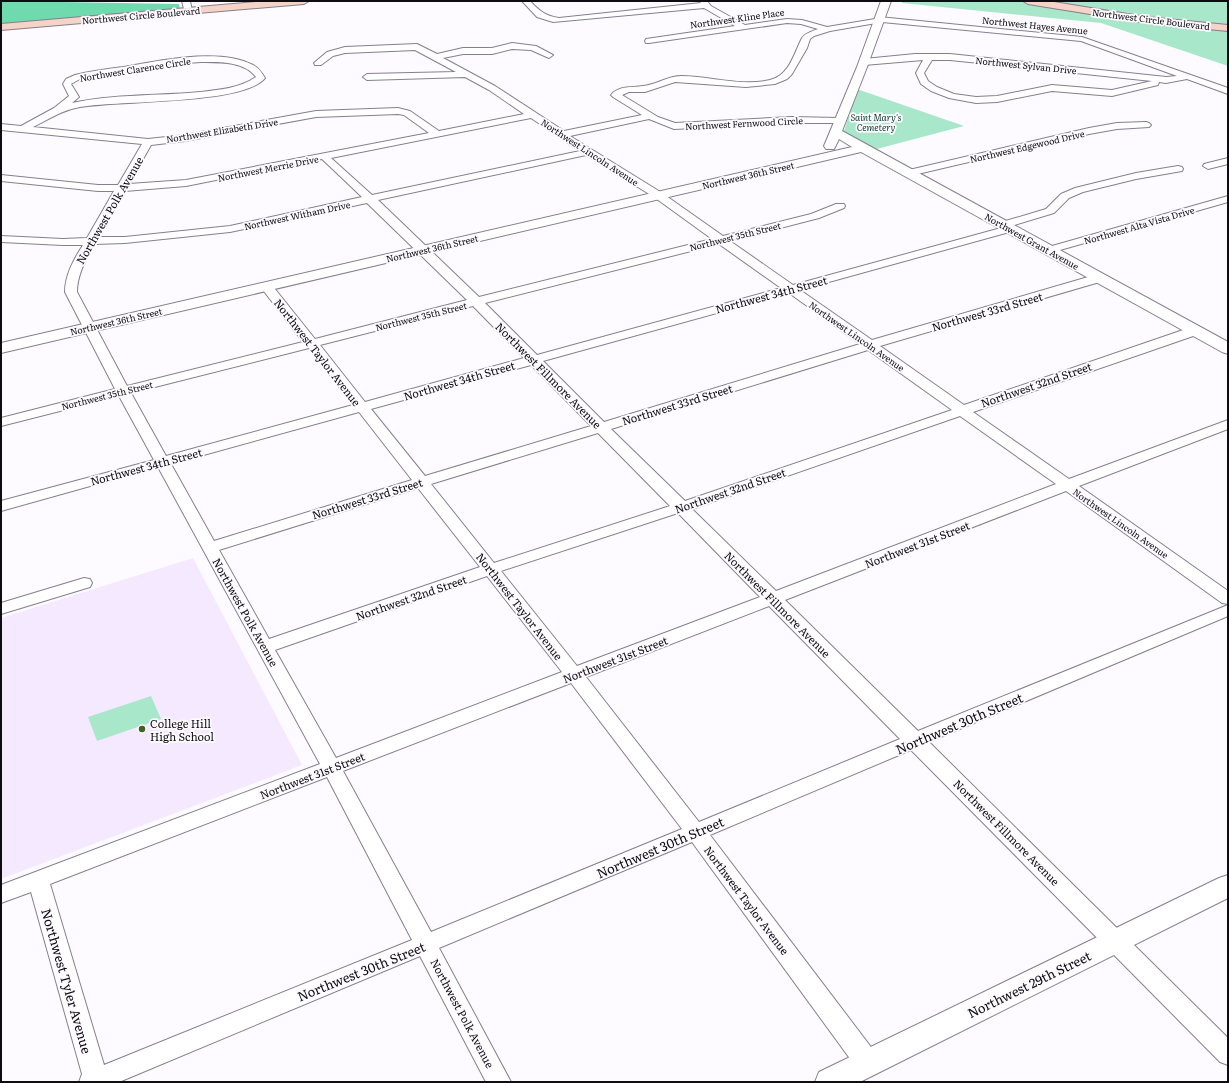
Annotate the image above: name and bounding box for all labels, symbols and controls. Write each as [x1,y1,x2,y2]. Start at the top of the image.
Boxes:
street label: Northwest Circle Boulevard [81,3,201,27]
street label: Northwest Kline Place [689,4,785,32]
street label: Northwest Circle Boulevard [1091,5,1211,33]
street label: Northwest Hayes Avenue [981,12,1089,38]
street label: Northwest Clarence Circle [78,53,192,85]
street label: Northwest Sylvan Drive [975,53,1078,77]
park label: Saint Mary's Cemetery [851,110,901,134]
street label: Northwest Fernwood Circle [685,113,804,133]
street label: Northwest Elizabeth Drive [165,114,279,146]
street label: Northwest Lincoln Avenue [538,115,642,189]
street label: Northwest Edgewood Drive [968,126,1086,166]
street label: Northwest Merrie Drive [216,151,320,185]
street label: Northwest Polk Avenue [72,153,147,267]
street label: Northwest 36th Street [701,158,796,192]
street label: Northwest Witham Drive [243,197,352,233]
street label: Northwest Alta Vista Drive [1082,202,1196,247]
street label: Northwest Grant Avenue [982,209,1082,273]
street label: Northwest 35th Street [688,218,783,254]
street label: Northwest 36th Street [385,231,480,265]
street label: Northwest 34th Street [713,271,829,317]
street label: Northwest 33rd Street [930,287,1045,335]
street label: Northwest Taylor Avenue [271,295,365,409]
street label: Northwest 35th Street [374,298,469,334]
street label: Northwest Lincoln Avenue [806,298,908,375]
street label: Northwest 36th Street [69,304,164,338]
street label: Northwest Fillmore Avenue [492,318,606,432]
street label: Northwest 34th Street [401,356,517,404]
street label: Northwest 32nd Street [978,357,1094,411]
street label: Northwest 35th Street [60,377,155,413]
street label: Northwest 33rd Street [620,379,735,428]
street label: Northwest 34th Street [88,443,204,489]
street label: Northwest 32nd Street [672,463,788,517]
street label: Northwest 33rd Street [310,473,425,522]
street label: Northwest Lincoln Avenue [1070,485,1172,562]
street label: Northwest 31st Street [862,516,972,571]
street label: Northwest Fillmore Avenue [721,547,835,661]
street label: Northwest Taylor Avenue [473,549,567,663]
street label: Northwest Polk Avenue [209,555,283,669]
street label: Northwest 32nd Street [353,570,469,624]
street label: Northwest 31st Street [560,631,670,686]
street label: Northwest 30th Street [892,687,1026,758]
place label: College Hill High School [150,715,214,744]
marker: College Hill High School [137,724,147,734]
street label: Northwest 31st Street [257,747,367,802]
street label: Northwest Fillmore Avenue [950,775,1064,889]
street label: Northwest 30th Street [593,811,727,882]
street label: Northwest Taylor Avenue [701,842,793,958]
street label: Northwest Tyler Avenue [37,906,97,1056]
street label: Northwest 30th Street [294,936,429,1005]
street label: Northwest 29th Street [964,945,1095,1022]
street label: Northwest Polk Avenue [427,955,499,1071]

